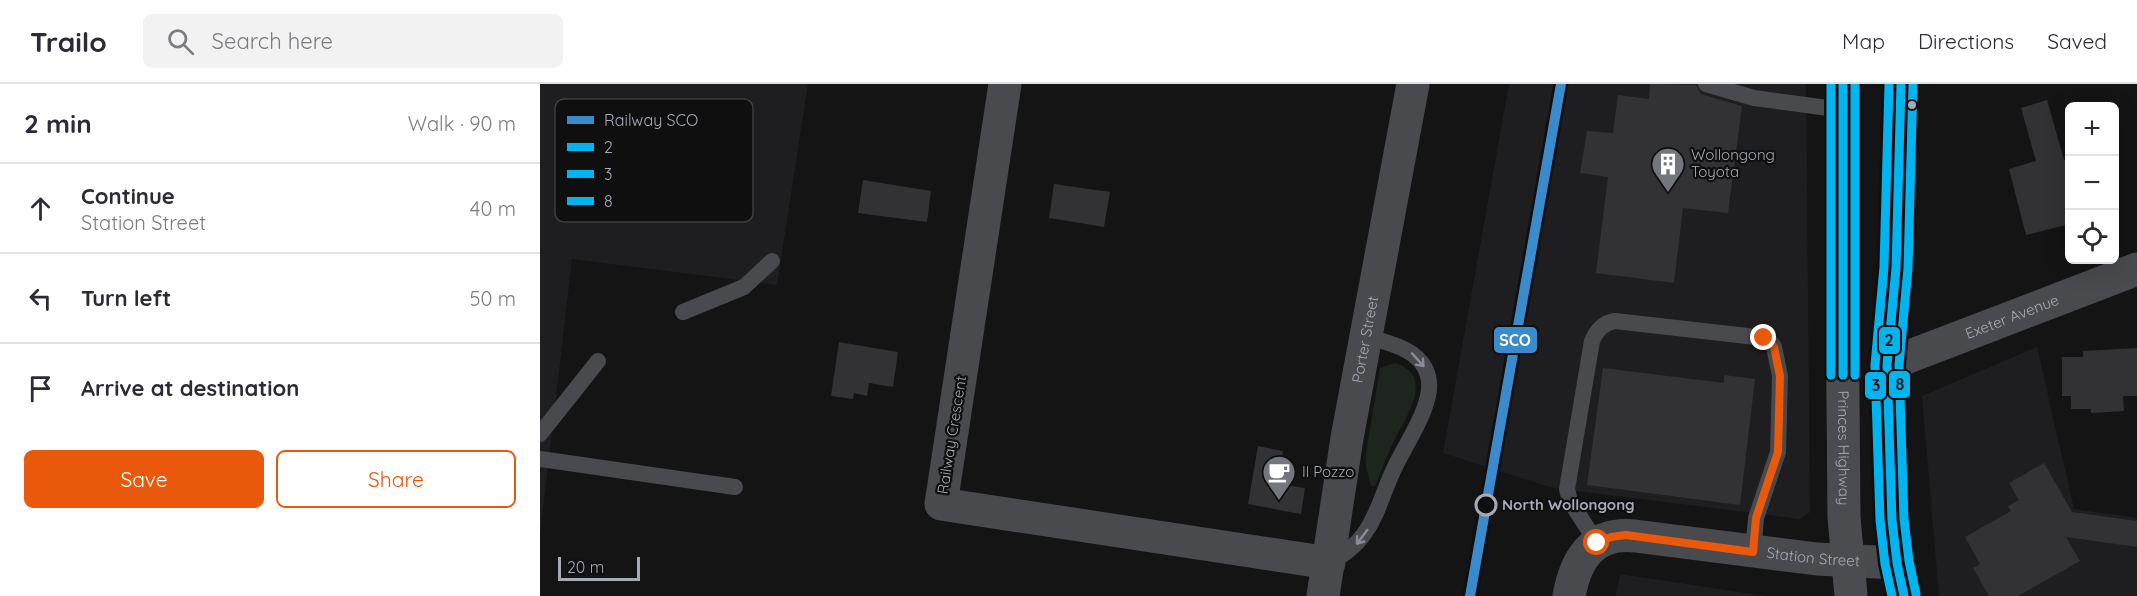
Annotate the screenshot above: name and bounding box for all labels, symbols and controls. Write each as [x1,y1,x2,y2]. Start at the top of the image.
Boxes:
search box [143,14,563,68]
text: Trailo [30,24,107,59]
icon: search [164,25,197,58]
text: Search here [212,27,333,55]
text: Map [1842,28,1885,54]
text: Directions [1918,28,2014,54]
text: Saved [2047,28,2107,54]
legend [555,99,753,222]
unlabelled marker [1906,99,1918,111]
map controls [2065,102,2119,264]
button: + [2065,102,2119,156]
text: 2 min [24,107,92,140]
text: Railway SCO [604,110,698,130]
text: Walk · 90 m [408,111,516,136]
text: 2 [604,137,613,157]
place label: Wollongong Toyota [1691,145,1775,181]
building icon: Wollongong Toyota [1650,146,1686,193]
button: − [2065,156,2119,210]
text: 3 [604,164,612,184]
text: Continue [81,182,175,210]
text: 8 [604,191,613,211]
icon: ahead [24,192,57,225]
text: 40 m [470,196,516,221]
text: Station Street [81,210,206,235]
button: locate [2065,210,2119,264]
icon: left [24,282,57,315]
text: Turn left [81,284,171,312]
text: 50 m [470,286,516,311]
street label: Exeter Avenue [1962,290,2061,343]
street label: Porter Street [1347,294,1382,384]
route end [1750,324,1776,350]
line badge: SCO [1493,326,1538,354]
line badge: 2 [1878,326,1901,355]
text: SCO [1499,330,1531,350]
text: 2 [1884,330,1894,350]
one-way arrow [1410,352,1424,368]
line badge: 8 [1888,370,1911,399]
line badge: 3 [1864,371,1887,400]
icon: arrive [24,372,57,405]
text: Arrive at destination [81,374,299,402]
street label: Railway Crescent [933,374,970,495]
text: 8 [1896,374,1905,394]
text: 3 [1872,375,1880,395]
street label: Princes Highway [1834,390,1854,506]
button: Save [24,450,264,508]
button: Share [276,450,516,508]
cafe icon: Il Pozzo [1261,454,1297,501]
place label: Il Pozzo [1302,462,1354,481]
marker: North Wollongong [1475,494,1497,516]
place label: North Wollongong [1502,495,1635,514]
one-way arrow [1355,528,1368,544]
route start [1583,529,1609,555]
street label: Station Street [1765,543,1860,570]
scale bar [558,554,640,582]
text: 20 m [567,557,604,577]

